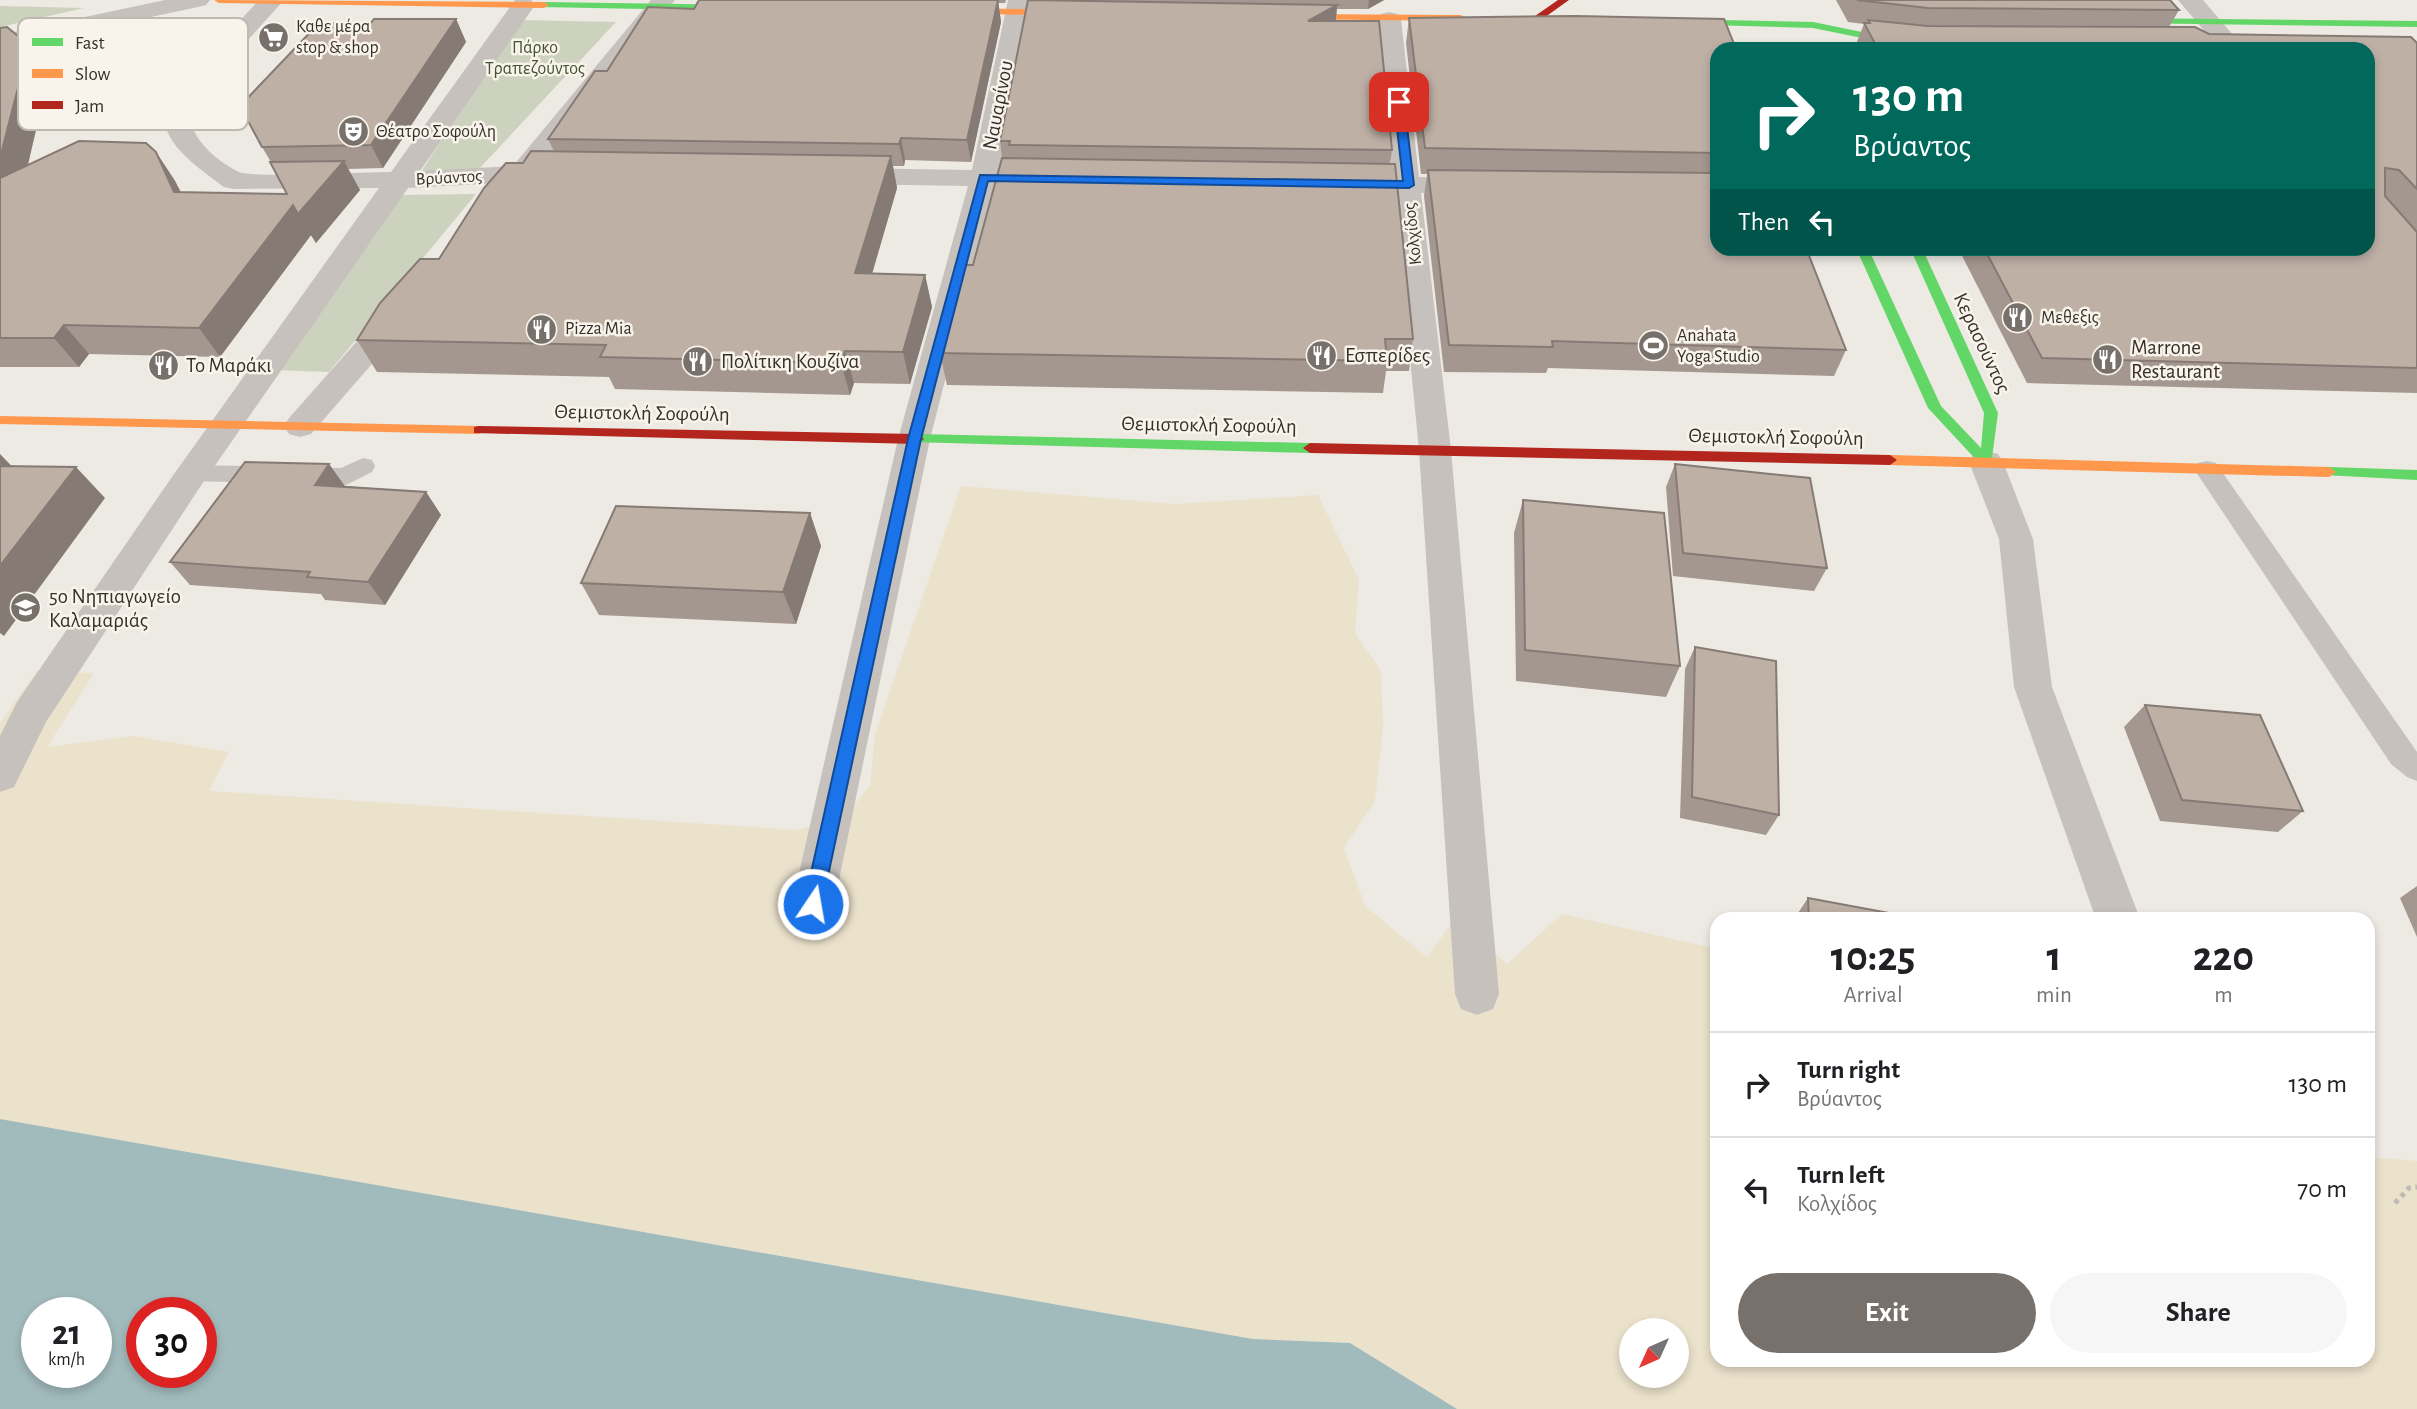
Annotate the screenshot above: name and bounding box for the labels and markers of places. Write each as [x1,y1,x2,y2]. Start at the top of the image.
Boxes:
place label: Καθε μέρα stop & shop [296,18,379,57]
supermarket icon: Καθε μέρα stop & shop [256,20,290,54]
pin [1369,72,1429,132]
theatre icon: Θέατρο Σοφούλη [336,115,370,149]
place label: Θέατρο Σοφούλη [376,123,496,141]
restaurant icon: Μεθεξις [2001,301,2035,335]
place label: Μεθεξις [2041,309,2099,327]
restaurant icon: Pizza Mia [525,312,559,346]
place label: Pizza Mia [565,320,632,338]
place label: Anahata Yoga Studio [1677,327,1760,366]
sports icon: Anahata Yoga Studio [1637,329,1671,363]
place label: Marrone Restaurant [2131,337,2220,382]
restaurant icon: Εσπερίδες [1305,338,1339,372]
restaurant icon: Marrone Restaurant [2091,342,2125,376]
restaurant icon: Πολίτικη Κουζίνα [681,344,715,378]
place label: Εσπερίδες [1345,345,1430,366]
restaurant icon: Το Μαράκι [146,348,180,382]
place label: Πολίτικη Κουζίνα [721,351,859,372]
place label: Το Μαράκι [186,355,272,376]
place label: 5ο Νηπιαγωγείο Καλαμαριάς [49,586,181,631]
school or university icon: 5ο Νηπιαγωγείο Καλαμαριάς [9,591,43,625]

